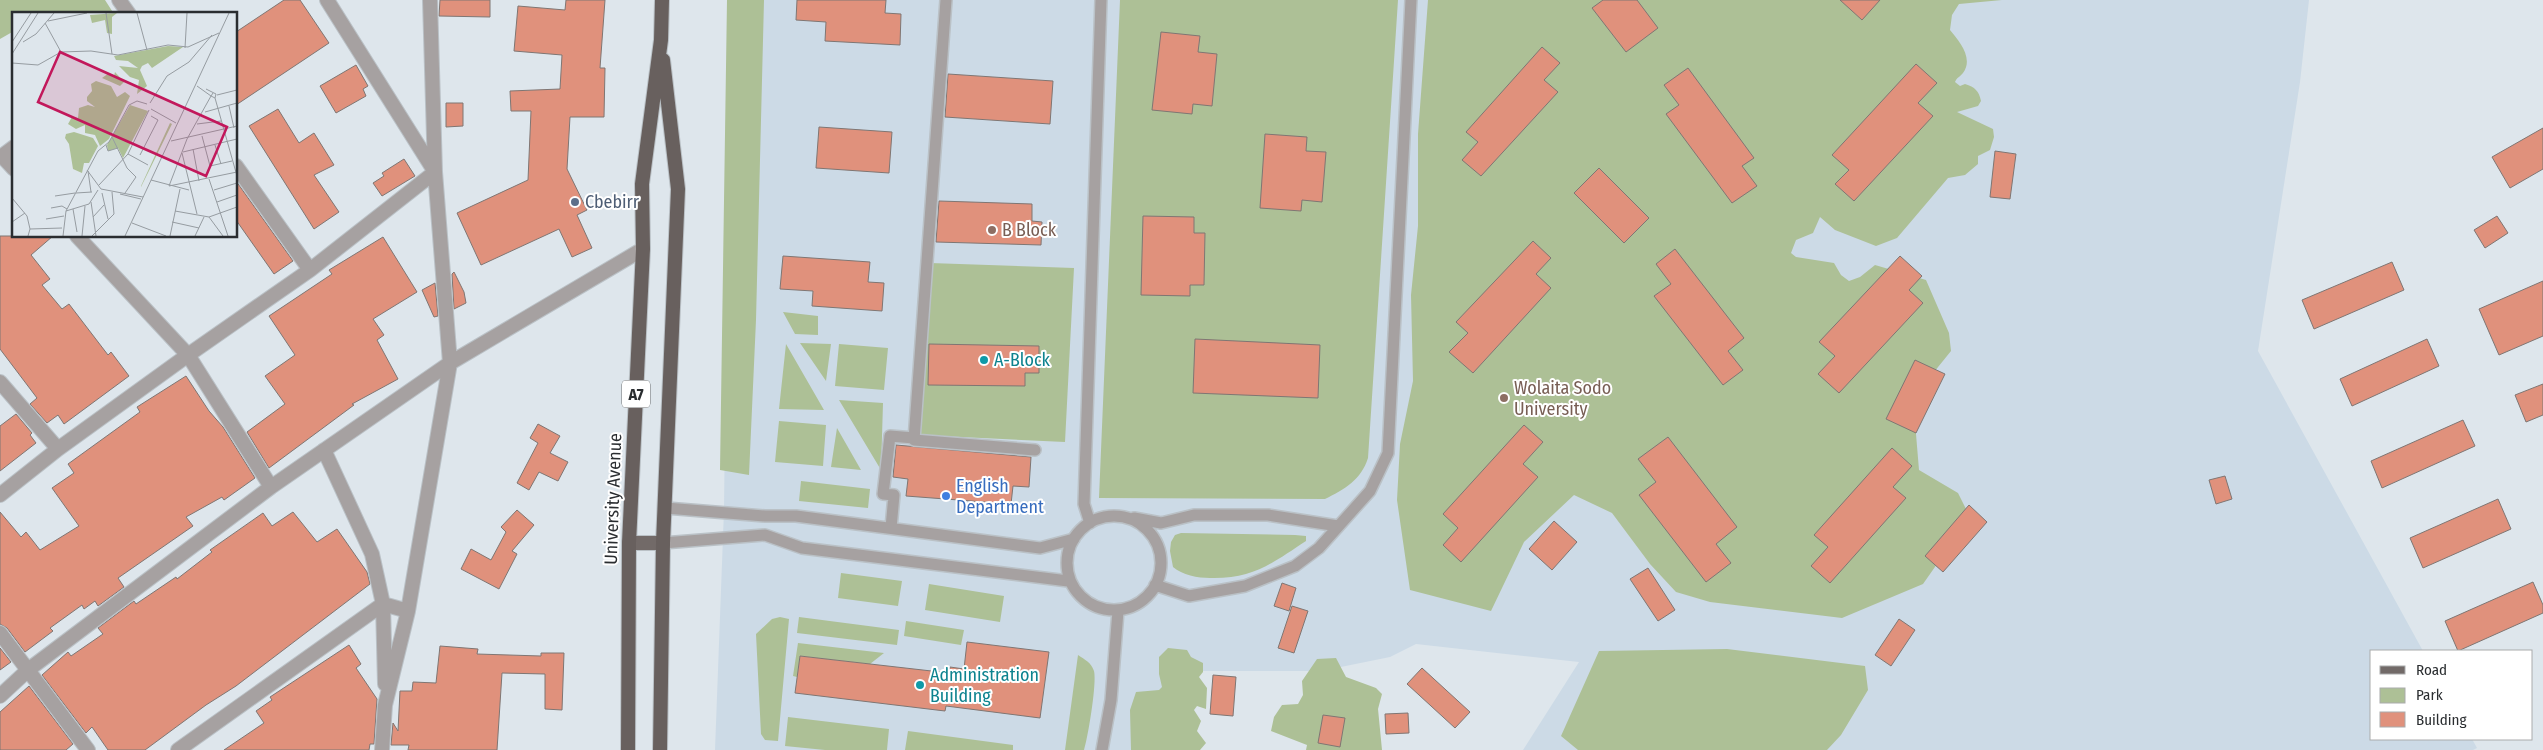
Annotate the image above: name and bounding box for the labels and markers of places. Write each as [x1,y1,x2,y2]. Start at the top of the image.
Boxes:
place label: Cbebirr [585,191,640,213]
marker: Cbebirr [569,196,581,208]
place label: B Block [1002,219,1057,241]
marker: B Block [986,224,998,236]
place label: A-Block [994,349,1051,371]
marker: A-Block [978,354,990,366]
place label: Wolaita Sodo University [1514,377,1611,420]
marker: Wolaita Sodo University [1498,392,1510,404]
place label: English Department [956,475,1044,518]
marker: English Department [940,490,952,502]
place label: Administration Building [930,664,1039,707]
marker: Administration Building [914,679,926,691]

